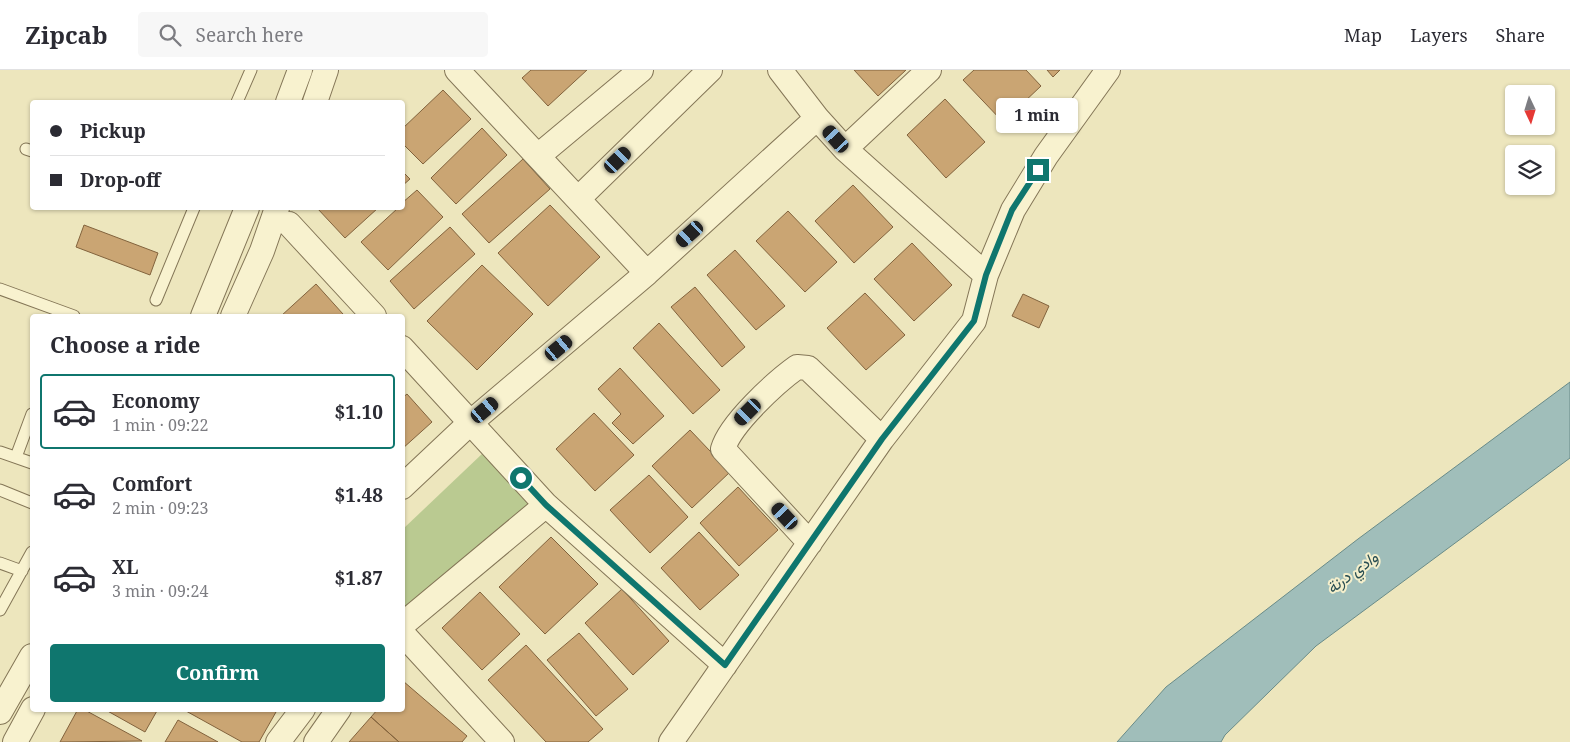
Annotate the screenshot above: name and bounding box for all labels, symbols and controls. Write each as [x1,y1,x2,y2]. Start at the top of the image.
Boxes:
search box [138,12,488,57]
text: Zipcab [25,18,108,51]
icon: search [156,21,184,49]
text: Search here [196,22,303,48]
text: Map [1344,23,1382,47]
text: Layers [1410,23,1468,47]
text: Share [1496,23,1545,47]
north arrow [1505,85,1555,135]
map controls [1505,85,1555,195]
callout: 1 min [997,98,1079,132]
text: 1 min [1014,104,1060,126]
text: Pickup [80,118,146,144]
car [820,123,851,155]
car [601,144,634,176]
button: layers [1505,145,1555,195]
route end [1027,159,1049,181]
text: Drop-off [80,167,160,193]
car [673,218,706,250]
text: Choose a ride [50,329,200,359]
car [542,333,575,363]
text: Economy [112,388,200,414]
icon: car [52,389,97,434]
car [468,395,501,425]
car [732,396,763,428]
text: $1.10 [334,399,383,425]
text: 1 min · 09:22 [112,414,208,436]
route start [510,467,532,489]
text: Comfort [112,471,192,497]
icon: car [52,472,97,517]
text: $1.48 [334,482,383,508]
text: 2 min · 09:23 [112,497,208,519]
car [769,500,800,532]
water label: وادي درنة [1322,546,1384,601]
text: XL [112,554,138,580]
icon: car [52,555,97,600]
text: $1.87 [334,565,383,591]
text: 3 min · 09:24 [112,580,208,602]
button: Confirm [50,644,385,702]

